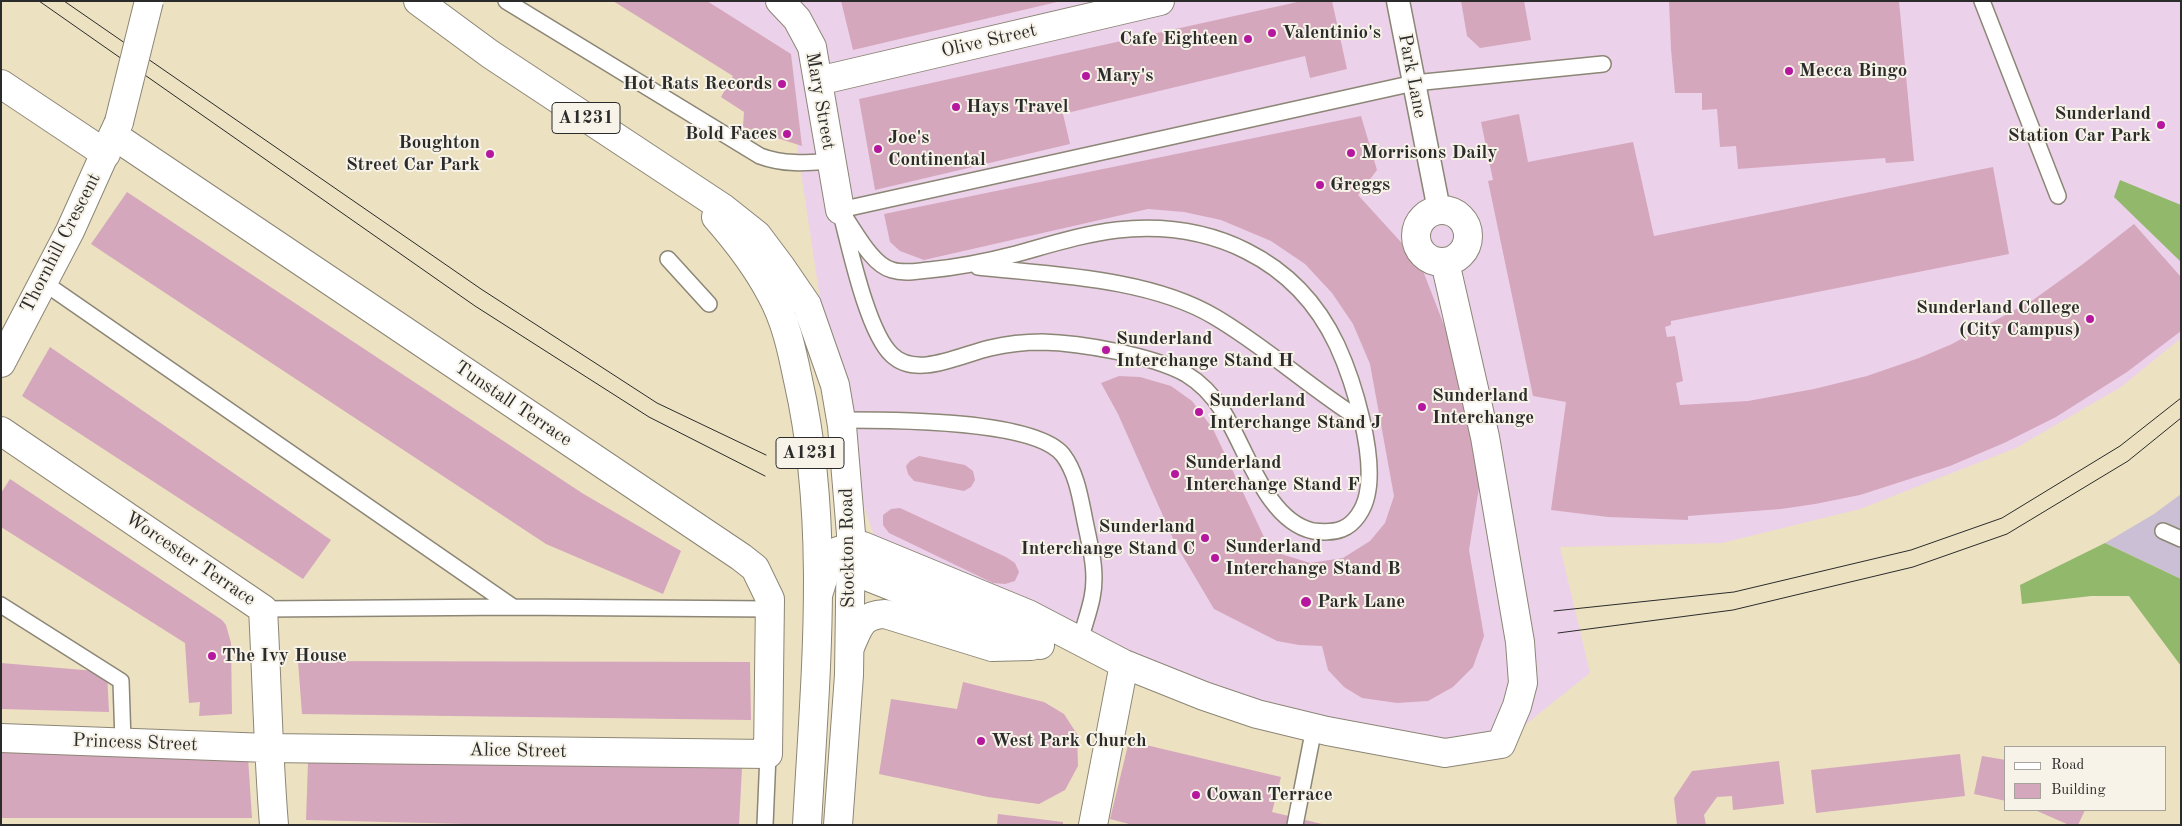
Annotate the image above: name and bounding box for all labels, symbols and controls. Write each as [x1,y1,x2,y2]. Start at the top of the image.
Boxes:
street label: Olive Street [939,19,1039,63]
place label: Valentinio's [1282,22,1381,44]
marker: Valentinio's [1266,27,1278,39]
place label: Cafe Eighteen [1120,28,1238,50]
street label: Park Lane [1393,32,1431,120]
marker: Cafe Eighteen [1242,33,1254,45]
street label: Mary Street [800,50,840,152]
place label: Mecca Bingo [1799,60,1907,82]
place label: Mary's [1096,65,1153,87]
marker: Mecca Bingo [1783,65,1795,77]
marker: Mary's [1080,70,1092,82]
place label: Hot Rats Records [623,73,772,95]
marker: Hot Rats Records [776,78,788,90]
place label: Hays Travel [966,96,1069,118]
marker: Hays Travel [950,101,962,113]
road number: A1231 [552,102,620,134]
place label: Sunderland Station Car Park [2008,103,2151,147]
marker: Sunderland Station Car Park [2155,119,2167,131]
place label: Bold Faces [685,123,777,145]
place label: Joe's Continental [888,127,986,171]
marker: Bold Faces [781,128,793,140]
place label: Boughton Street Car Park [346,132,480,176]
place label: Morrisons Daily [1361,142,1497,164]
marker: Joe's Continental [872,143,884,155]
marker: Morrisons Daily [1345,147,1357,159]
marker: Boughton Street Car Park [484,148,496,160]
street label: Thornhill Crescent [16,169,106,317]
place label: Greggs [1330,174,1390,196]
marker: Greggs [1314,179,1326,191]
place label: Sunderland College (City Campus) [1916,297,2080,341]
marker: Sunderland College (City Campus) [2084,313,2096,325]
place label: Sunderland Interchange Stand H [1116,328,1294,372]
marker: Sunderland Interchange Stand H [1100,344,1112,356]
street label: Tunstall Terrace [450,356,576,452]
place label: Sunderland Interchange [1432,385,1534,429]
place label: Sunderland Interchange Stand J [1209,390,1381,434]
marker: Sunderland Interchange [1416,401,1428,413]
marker: Sunderland Interchange Stand J [1193,406,1205,418]
road number: A1231 [776,438,844,468]
place label: Sunderland Interchange Stand F [1185,452,1360,496]
marker: Sunderland Interchange Stand F [1169,468,1181,480]
street label: Stockton Road [836,488,860,608]
street label: Worcester Terrace [120,507,260,611]
place label: Sunderland Interchange Stand C [1020,516,1195,560]
marker: Sunderland Interchange Stand C [1199,532,1211,544]
place label: Sunderland Interchange Stand B [1225,536,1401,580]
marker: Sunderland Interchange Stand B [1209,552,1221,564]
place label: Park Lane [1317,591,1405,613]
marker: Park Lane [1299,595,1313,609]
place label: The Ivy House [222,645,347,667]
marker: The Ivy House [206,650,218,662]
street label: Princess Street [72,729,198,757]
place label: West Park Church [991,730,1147,752]
marker: West Park Church [975,735,987,747]
street label: Alice Street [469,739,567,763]
legend [2004,746,2167,811]
text: Road [2051,758,2084,773]
text: Building [2051,783,2106,798]
place label: Cowan Terrace [1206,784,1333,806]
marker: Cowan Terrace [1190,789,1202,801]

